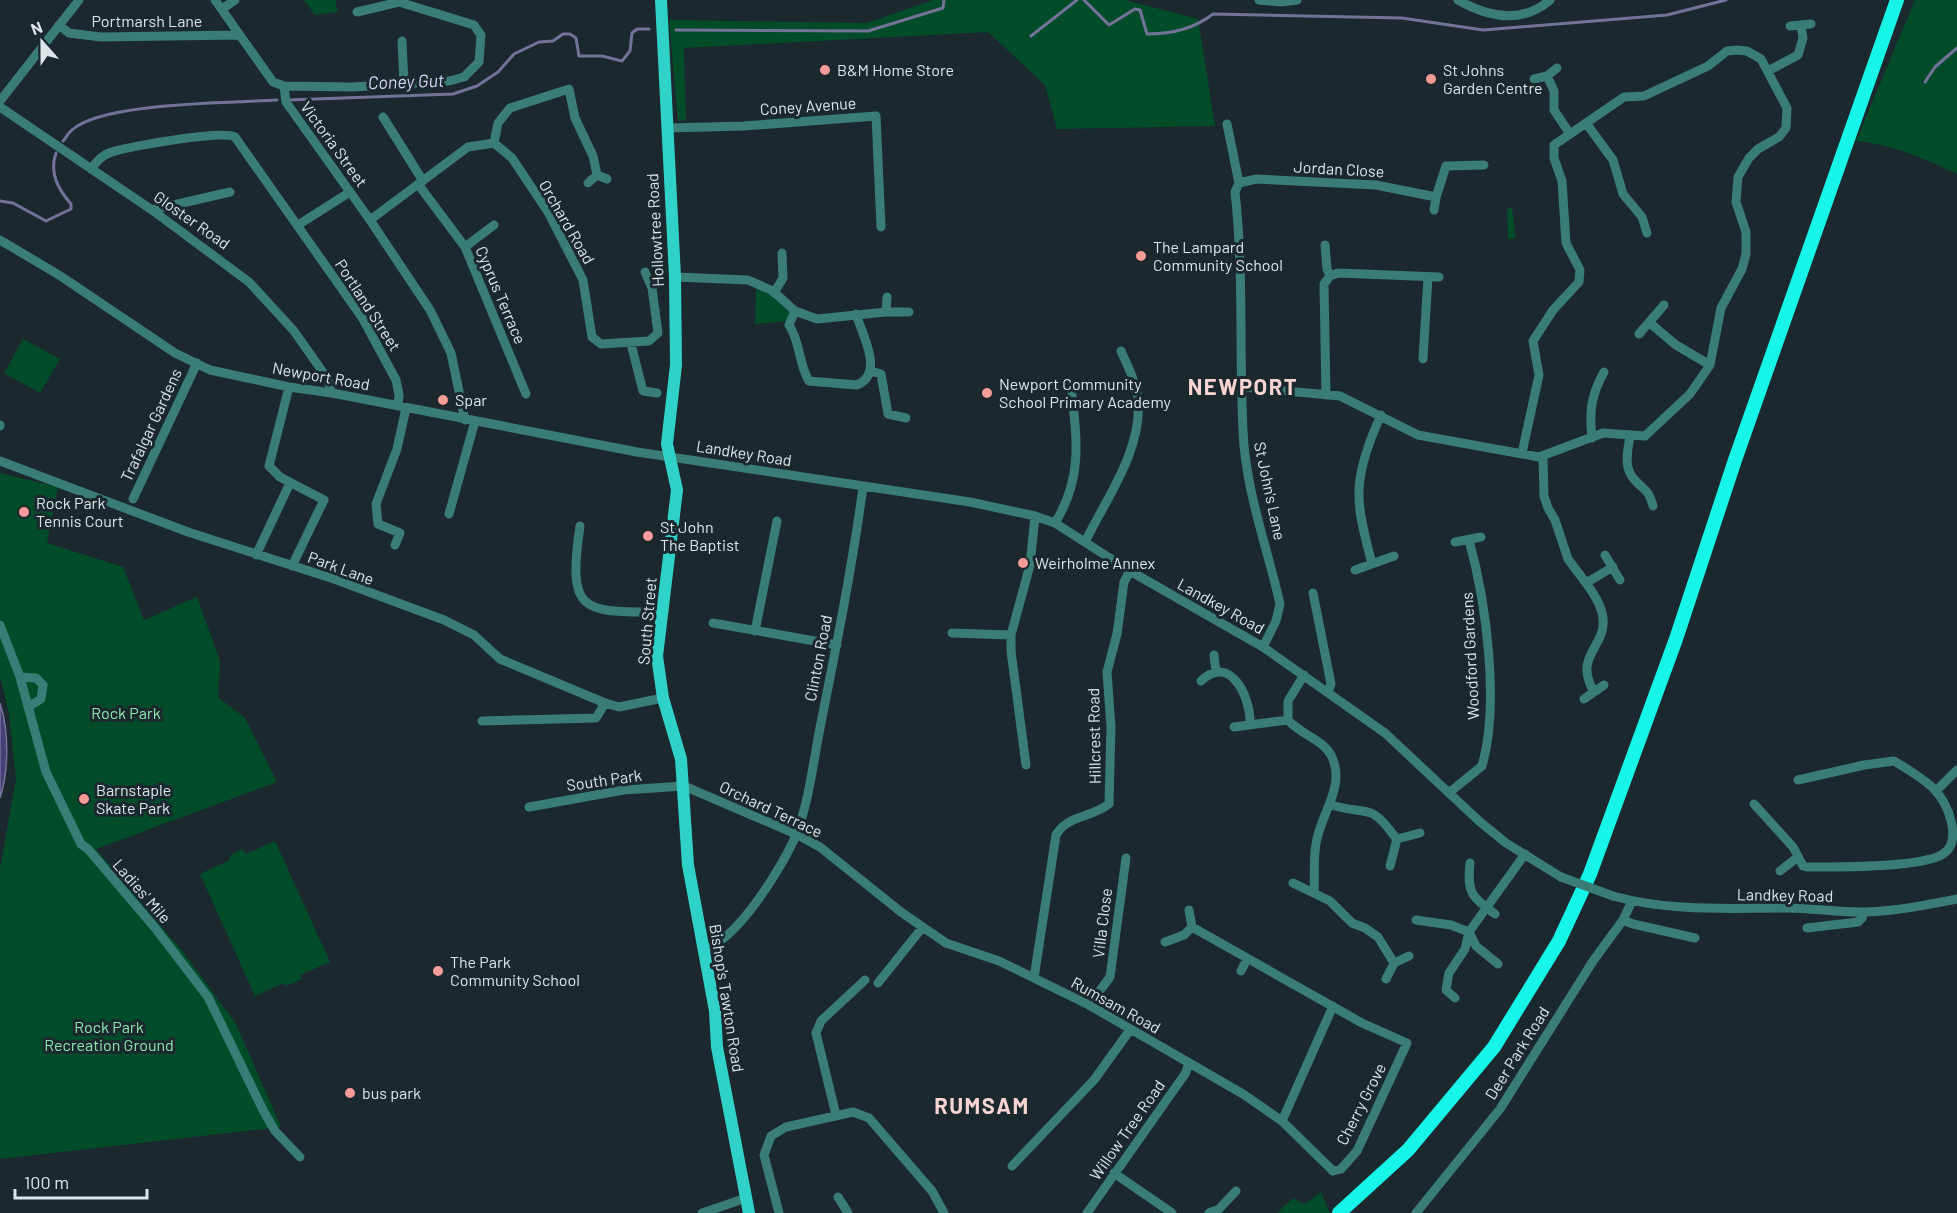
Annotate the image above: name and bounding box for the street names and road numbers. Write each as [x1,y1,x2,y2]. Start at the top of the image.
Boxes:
street label: Portmarsh Lane [92,11,202,30]
street label: Coney Avenue [759,93,857,118]
street label: Victoria Street [297,97,372,190]
street label: Jordan Close [1293,157,1385,180]
street label: Hollowtree Road [642,173,667,287]
street label: Orchard Road [536,176,599,267]
street label: Gloster Road [151,186,234,253]
street label: Cyprus Terrace [472,243,531,347]
street label: Portland Street [332,255,405,354]
street label: Newport Road [271,358,371,393]
street label: Trafalgar Gardens [116,365,185,484]
street label: Landkey Road [695,436,793,469]
street label: St John's Lane [1251,440,1290,542]
street label: Park Lane [306,547,377,588]
street label: Landkey Road [1174,574,1268,637]
street label: South Street [633,576,660,666]
street label: Woodford Gardens [1457,592,1482,720]
street label: Clinton Road [800,613,835,703]
street label: Hillcrest Road [1083,688,1104,784]
street label: South Park [565,765,643,794]
street label: Orchard Terrace [717,776,826,841]
street label: Ladies' Mile [109,855,175,927]
street label: Landkey Road [1737,884,1833,905]
street label: Villa Close [1088,887,1115,959]
street label: Bishop's Tawton Road [706,922,749,1073]
street label: Rumsam Road [1068,972,1164,1037]
street label: Deer Park Road [1480,1003,1553,1103]
street label: Cherry Grove [1332,1060,1389,1148]
street label: Willow Tree Road [1085,1076,1168,1184]

